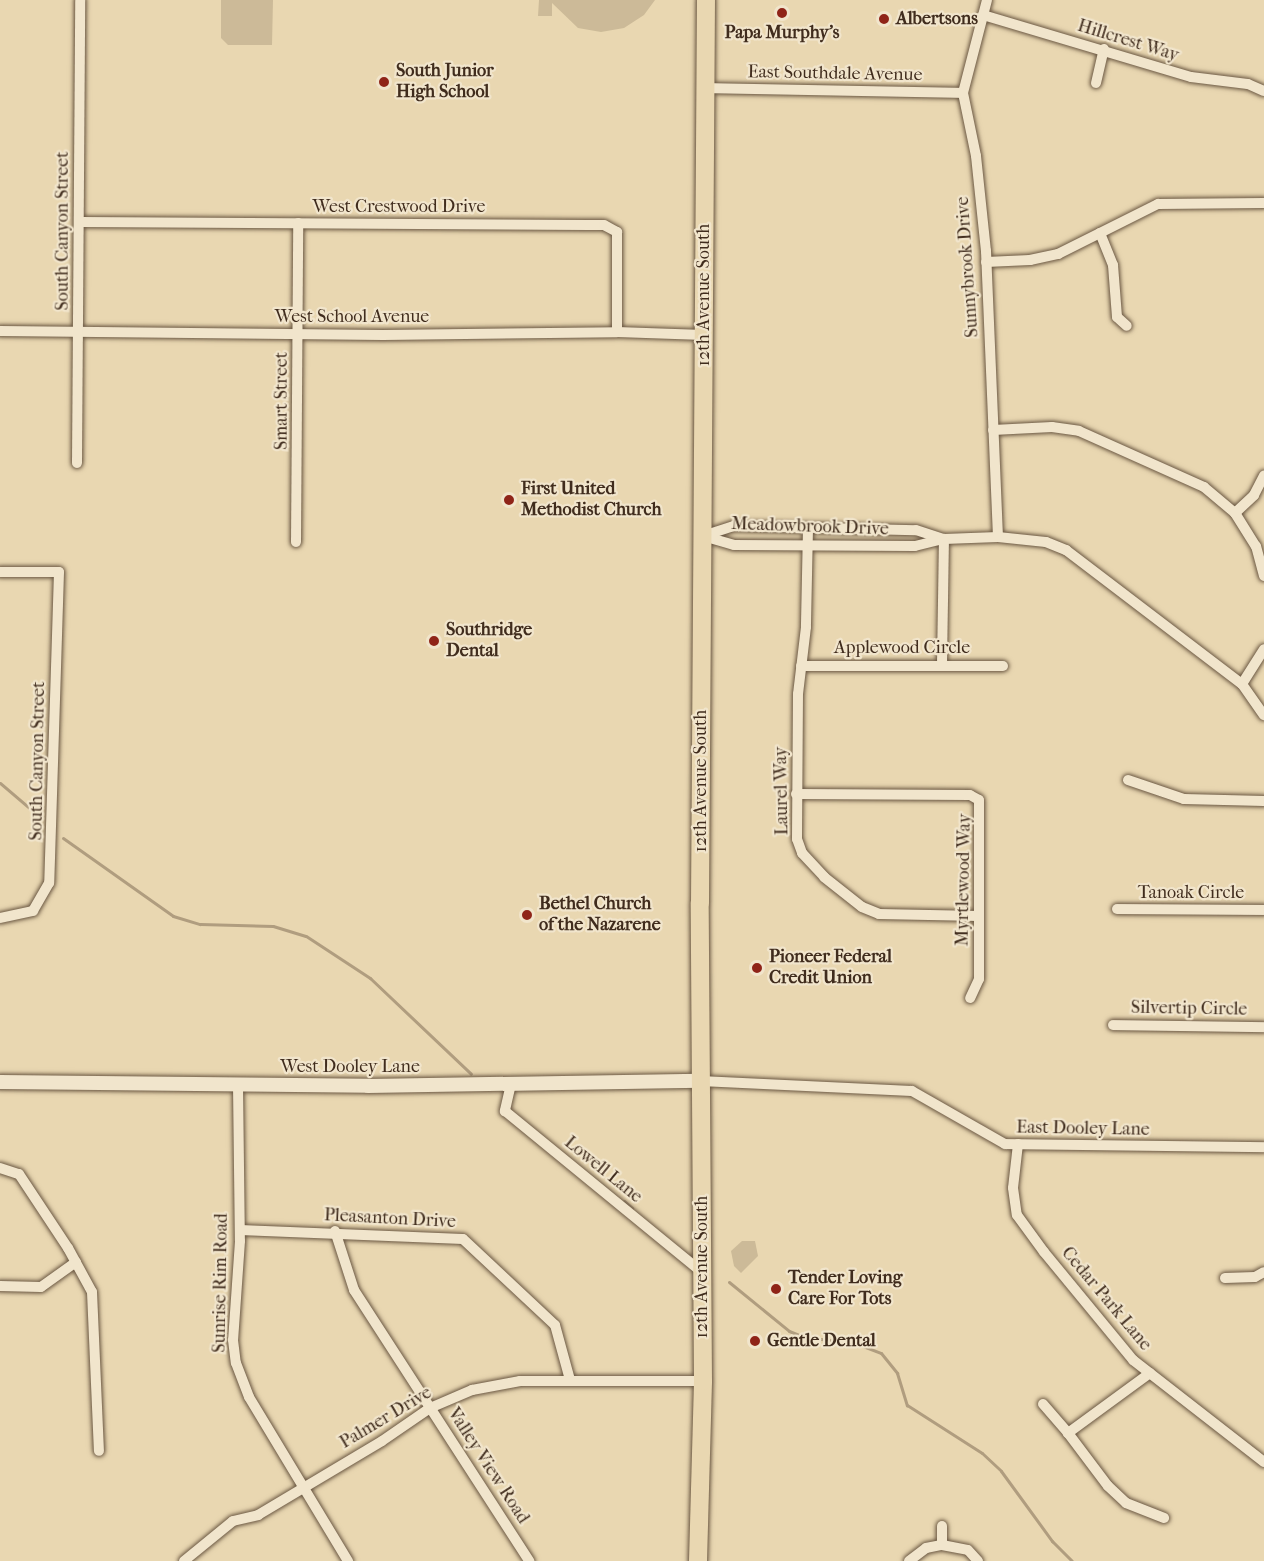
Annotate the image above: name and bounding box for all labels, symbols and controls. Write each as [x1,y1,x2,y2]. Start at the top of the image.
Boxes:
marker: Papa Murphy's [775,6,789,20]
place label: Albertsons [896,8,978,30]
marker: Albertsons [877,12,891,26]
street label: Hillcrest Way [1075,15,1181,67]
place label: Papa Murphy's [725,22,839,44]
place label: South Junior High School [396,61,494,104]
street label: East Southdale Avenue [747,62,923,86]
marker: South Junior High School [377,75,391,89]
street label: South Canyon Street [52,151,74,311]
street label: West Crestwood Drive [313,196,485,218]
street label: Sunnybrook Drive [952,196,984,338]
street label: 12th Avenue South [693,224,715,366]
street label: West School Avenue [275,306,429,328]
street label: Smart Street [271,352,293,450]
place label: First United Methodist Church [521,479,662,522]
marker: First United Methodist Church [502,493,516,507]
street label: Meadowbrook Drive [731,513,889,541]
place label: Southridge Dental [446,620,532,662]
marker: Southridge Dental [427,634,441,648]
street label: Applewood Circle [834,637,970,659]
street label: South Canyon Street [26,681,50,841]
street label: 12th Avenue South [690,710,712,852]
street label: Laurel Way [770,747,794,835]
street label: Myrtlewood Way [952,814,976,946]
street label: Tanoak Circle [1138,882,1244,904]
place label: Bethel Church of the Nazarene [539,894,661,936]
marker: Bethel Church of the Nazarene [520,908,534,922]
place label: Pioneer Federal Credit Union [769,947,892,990]
marker: Pioneer Federal Credit Union [750,961,764,975]
street label: Silvertip Circle [1131,997,1247,1021]
street label: West Dooley Lane [280,1056,420,1078]
street label: East Dooley Lane [1016,1117,1150,1141]
street label: Lowell Lane [560,1132,646,1208]
street label: 12th Avenue South [691,1196,713,1338]
street label: Pleasanton Drive [324,1205,456,1233]
street label: Sunrise Rim Road [209,1213,233,1353]
street label: Cedar Park Lane [1056,1243,1156,1355]
place label: Tender Loving Care For Tots [788,1268,902,1310]
marker: Tender Loving Care For Tots [769,1282,783,1296]
place label: Gentle Dental [767,1330,876,1352]
marker: Gentle Dental [748,1334,762,1348]
street label: Palmer Drive [336,1382,436,1454]
street label: Valley View Road [443,1404,533,1528]

